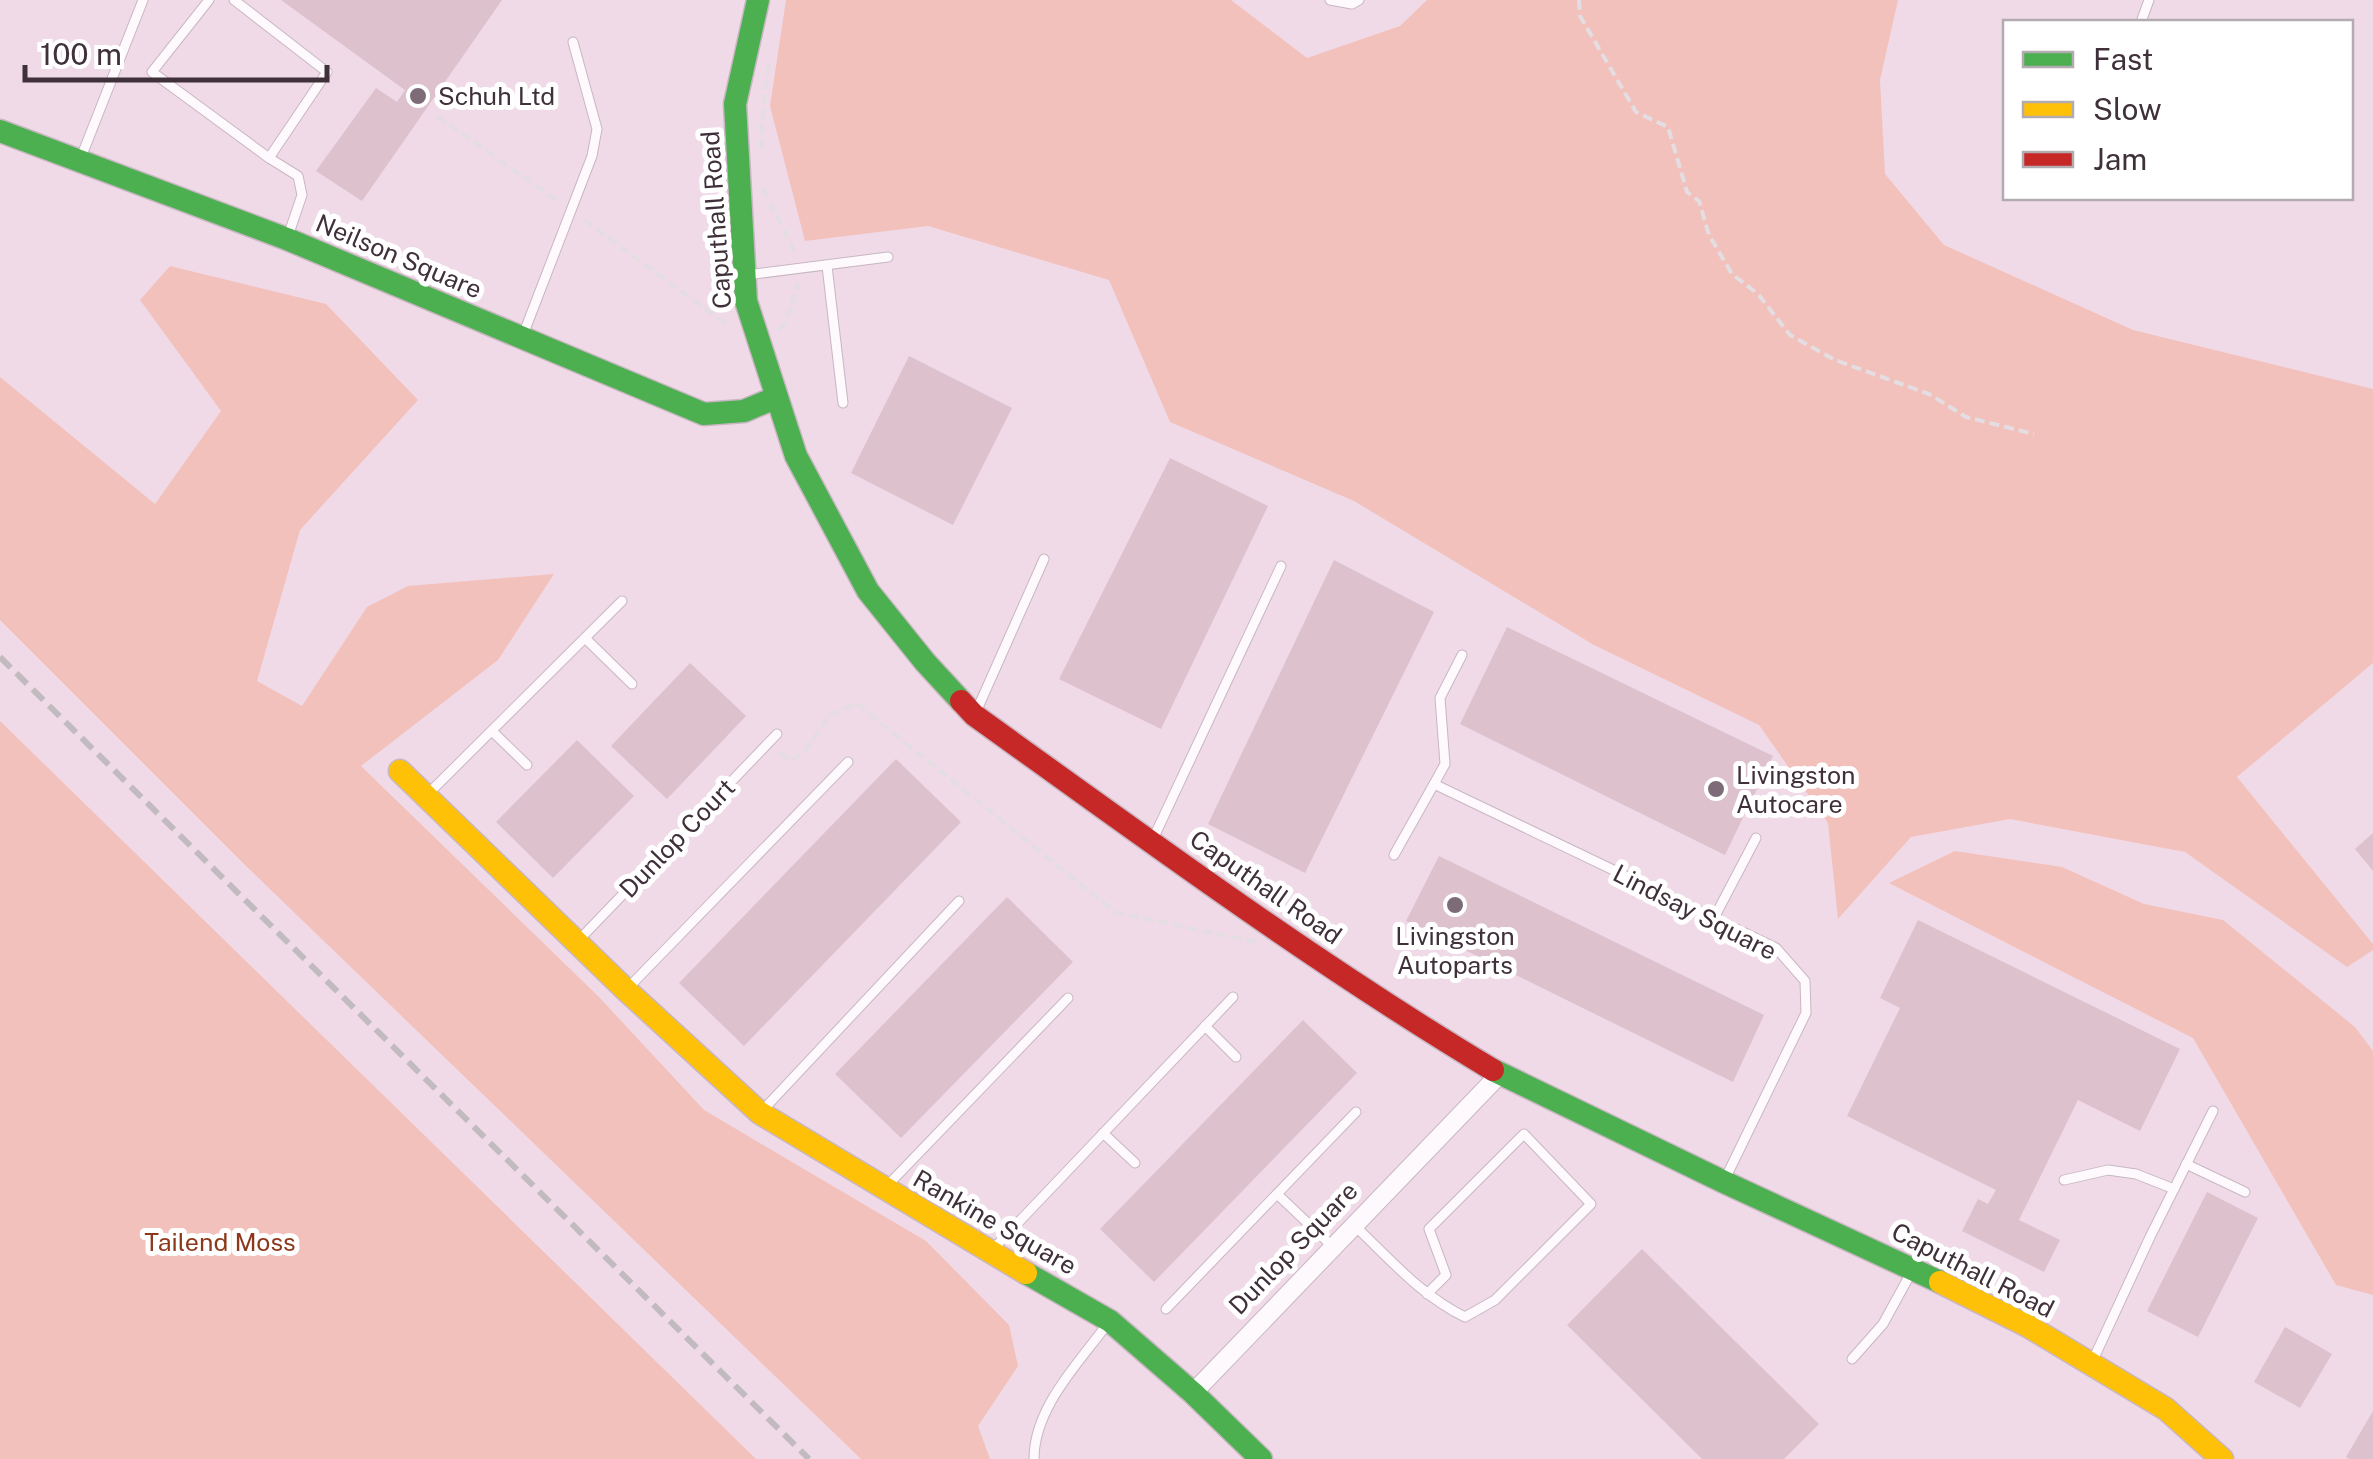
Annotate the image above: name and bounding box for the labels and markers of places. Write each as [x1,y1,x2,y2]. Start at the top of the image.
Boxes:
place label: Schuh Ltd [438,81,555,111]
marker: Schuh Ltd [407,85,429,107]
place label: Livingston Autocare [1736,760,1855,819]
marker: Livingston Autocare [1705,778,1727,800]
marker: Livingston Autoparts [1444,894,1466,916]
place label: Livingston Autoparts [1395,921,1515,980]

